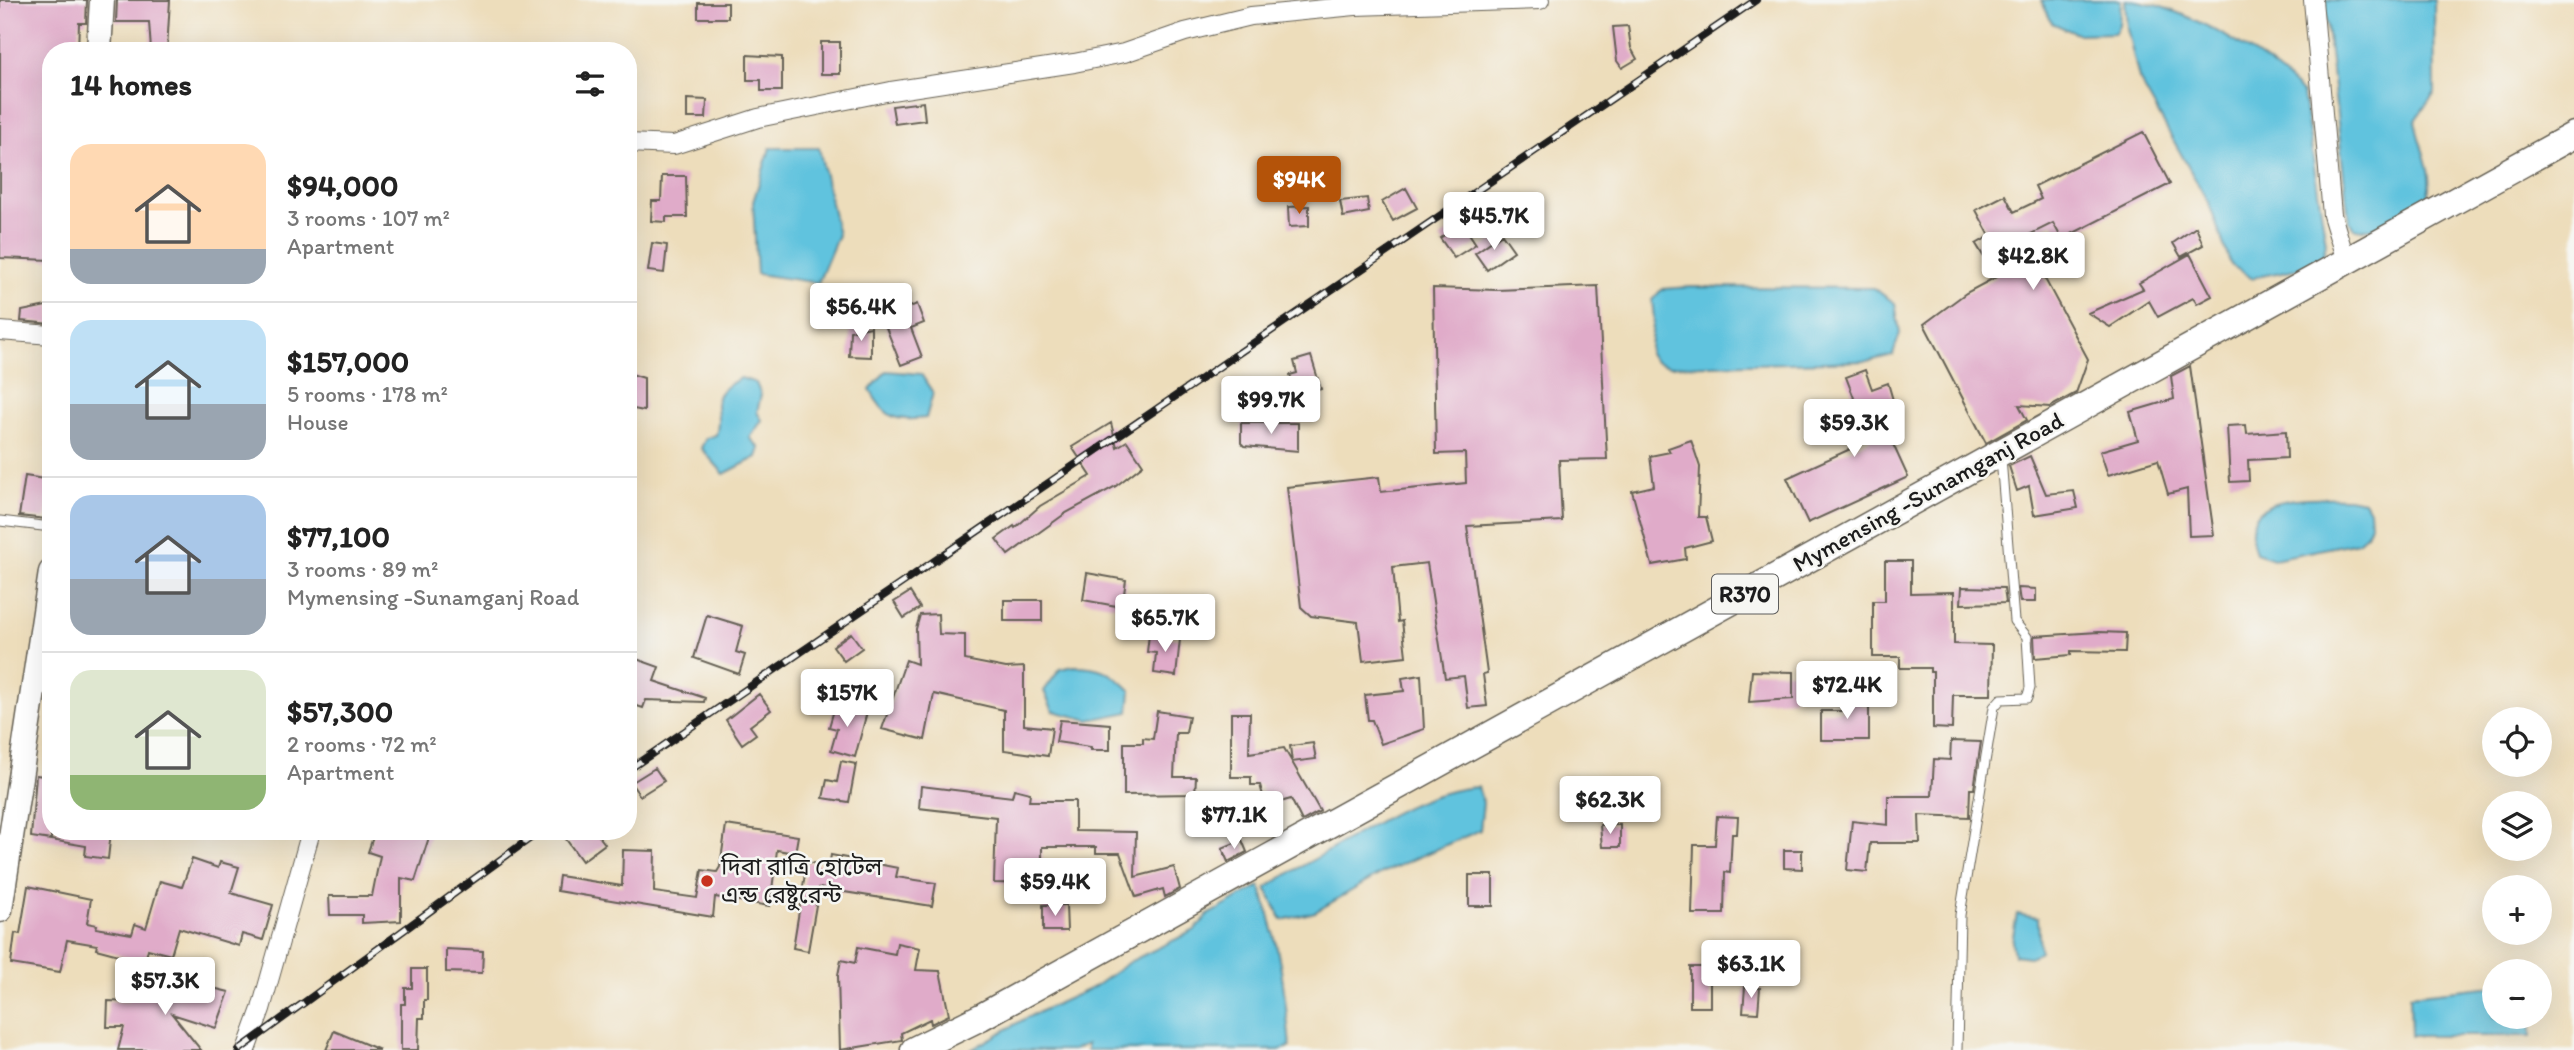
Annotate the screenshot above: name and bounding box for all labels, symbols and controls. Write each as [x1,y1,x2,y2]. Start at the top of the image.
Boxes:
icon: filters [571,65,609,103]
text: 14 homes [70,66,192,103]
pin: $94K [1258,156,1340,216]
text: $94K [1273,165,1325,193]
text: $94,000 [287,167,398,204]
icon: home [126,172,210,256]
pin: $45.7K [1437,192,1551,252]
text: $45.7K [1459,201,1529,229]
text: 3 rooms · 107 m² [287,204,450,232]
text: Apartment [287,232,394,260]
pin: $42.8K [1976,232,2090,292]
text: $42.8K [1998,241,2068,269]
pin: $56.4K [804,284,918,343]
text: $56.4K [826,292,896,320]
text: $157,000 [287,343,409,380]
icon: home [126,348,210,432]
pin: $99.7K [1214,376,1328,436]
text: 5 rooms · 178 m² [287,380,448,408]
text: $99.7K [1237,385,1305,413]
pin: $59.3K [1797,400,1911,459]
street label: Mymensing -Sunamganj Road [1787,405,2068,578]
text: House [287,408,349,436]
text: $59.3K [1820,408,1888,436]
text: $77,100 [287,518,390,555]
icon: home [126,523,210,607]
text: 3 rooms · 89 m² [287,555,438,583]
road number: R370 [1712,574,1778,614]
text: Mymensing -Sunamganj Road [287,583,579,611]
pin: $65.7K [1108,594,1222,654]
text: $65.7K [1131,603,1199,631]
pin: $72.4K [1790,662,1904,721]
pin: $157K [798,670,896,729]
text: $72.4K [1812,670,1882,698]
text: $157K [817,678,877,706]
text: $57,300 [287,693,393,730]
icon: home [126,698,210,782]
map controls [2482,707,2552,1029]
button: locate [2482,707,2552,777]
text: 2 rooms · 72 m² [287,730,437,758]
text: Apartment [287,758,394,786]
pin: $62.3K [1553,776,1667,836]
text: $62.3K [1576,785,1644,813]
button: layers [2482,791,2552,861]
pin: $77.1K [1177,792,1291,851]
text: $77.1K [1201,800,1267,828]
place label: দিবা রাত্রি হোটেল এন্ড রেষ্টুরেন্ট [720,852,883,911]
pin: $59.4K [998,858,1112,918]
text: $59.4K [1020,867,1090,895]
marker: দিবা রাত্রি হোটেল এন্ড রেষ্টুরেন্ট [699,873,715,889]
button: + [2482,875,2552,945]
pin: $63.1K [1694,940,1808,1000]
text: $63.1K [1717,949,1785,977]
pin: $57.3K [108,958,222,1017]
button: − [2482,959,2552,1029]
text: $57.3K [131,966,199,994]

